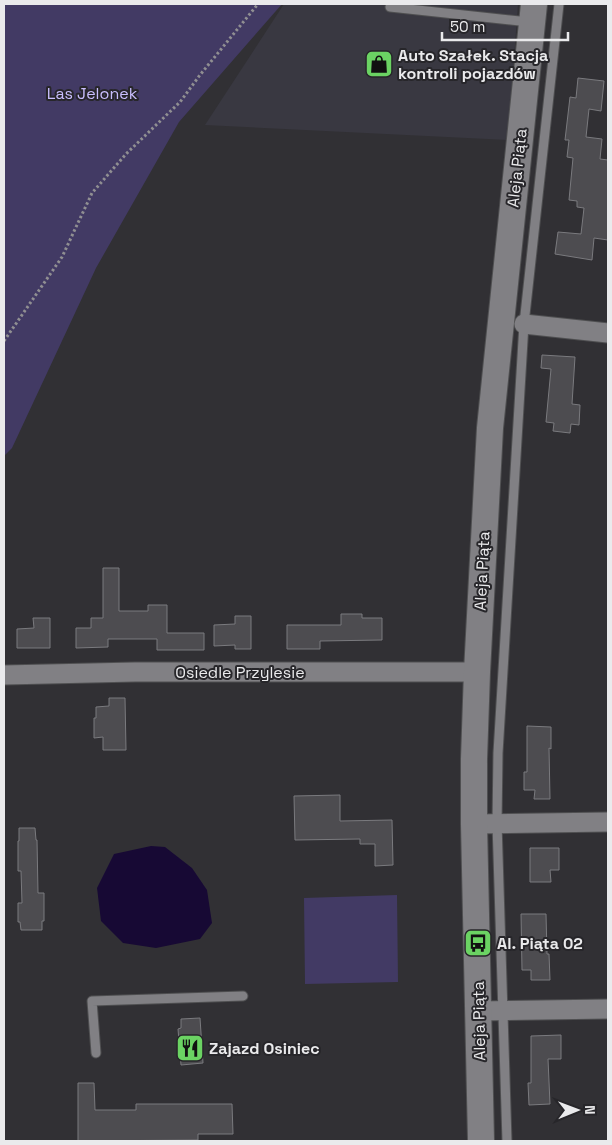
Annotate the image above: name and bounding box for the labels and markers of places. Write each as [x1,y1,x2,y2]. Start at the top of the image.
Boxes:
place label: Auto Szałek. Stacja kontroli pojazdów [398,45,548,84]
shop icon: Auto Szałek. Stacja kontroli pojazdów [364,49,394,79]
bus stop icon: Al. Piąta 02 [463,928,493,958]
place label: Al. Piąta 02 [497,933,583,954]
restaurant icon: Zajazd Osiniec [175,1033,205,1063]
place label: Zajazd Osiniec [209,1038,320,1059]

